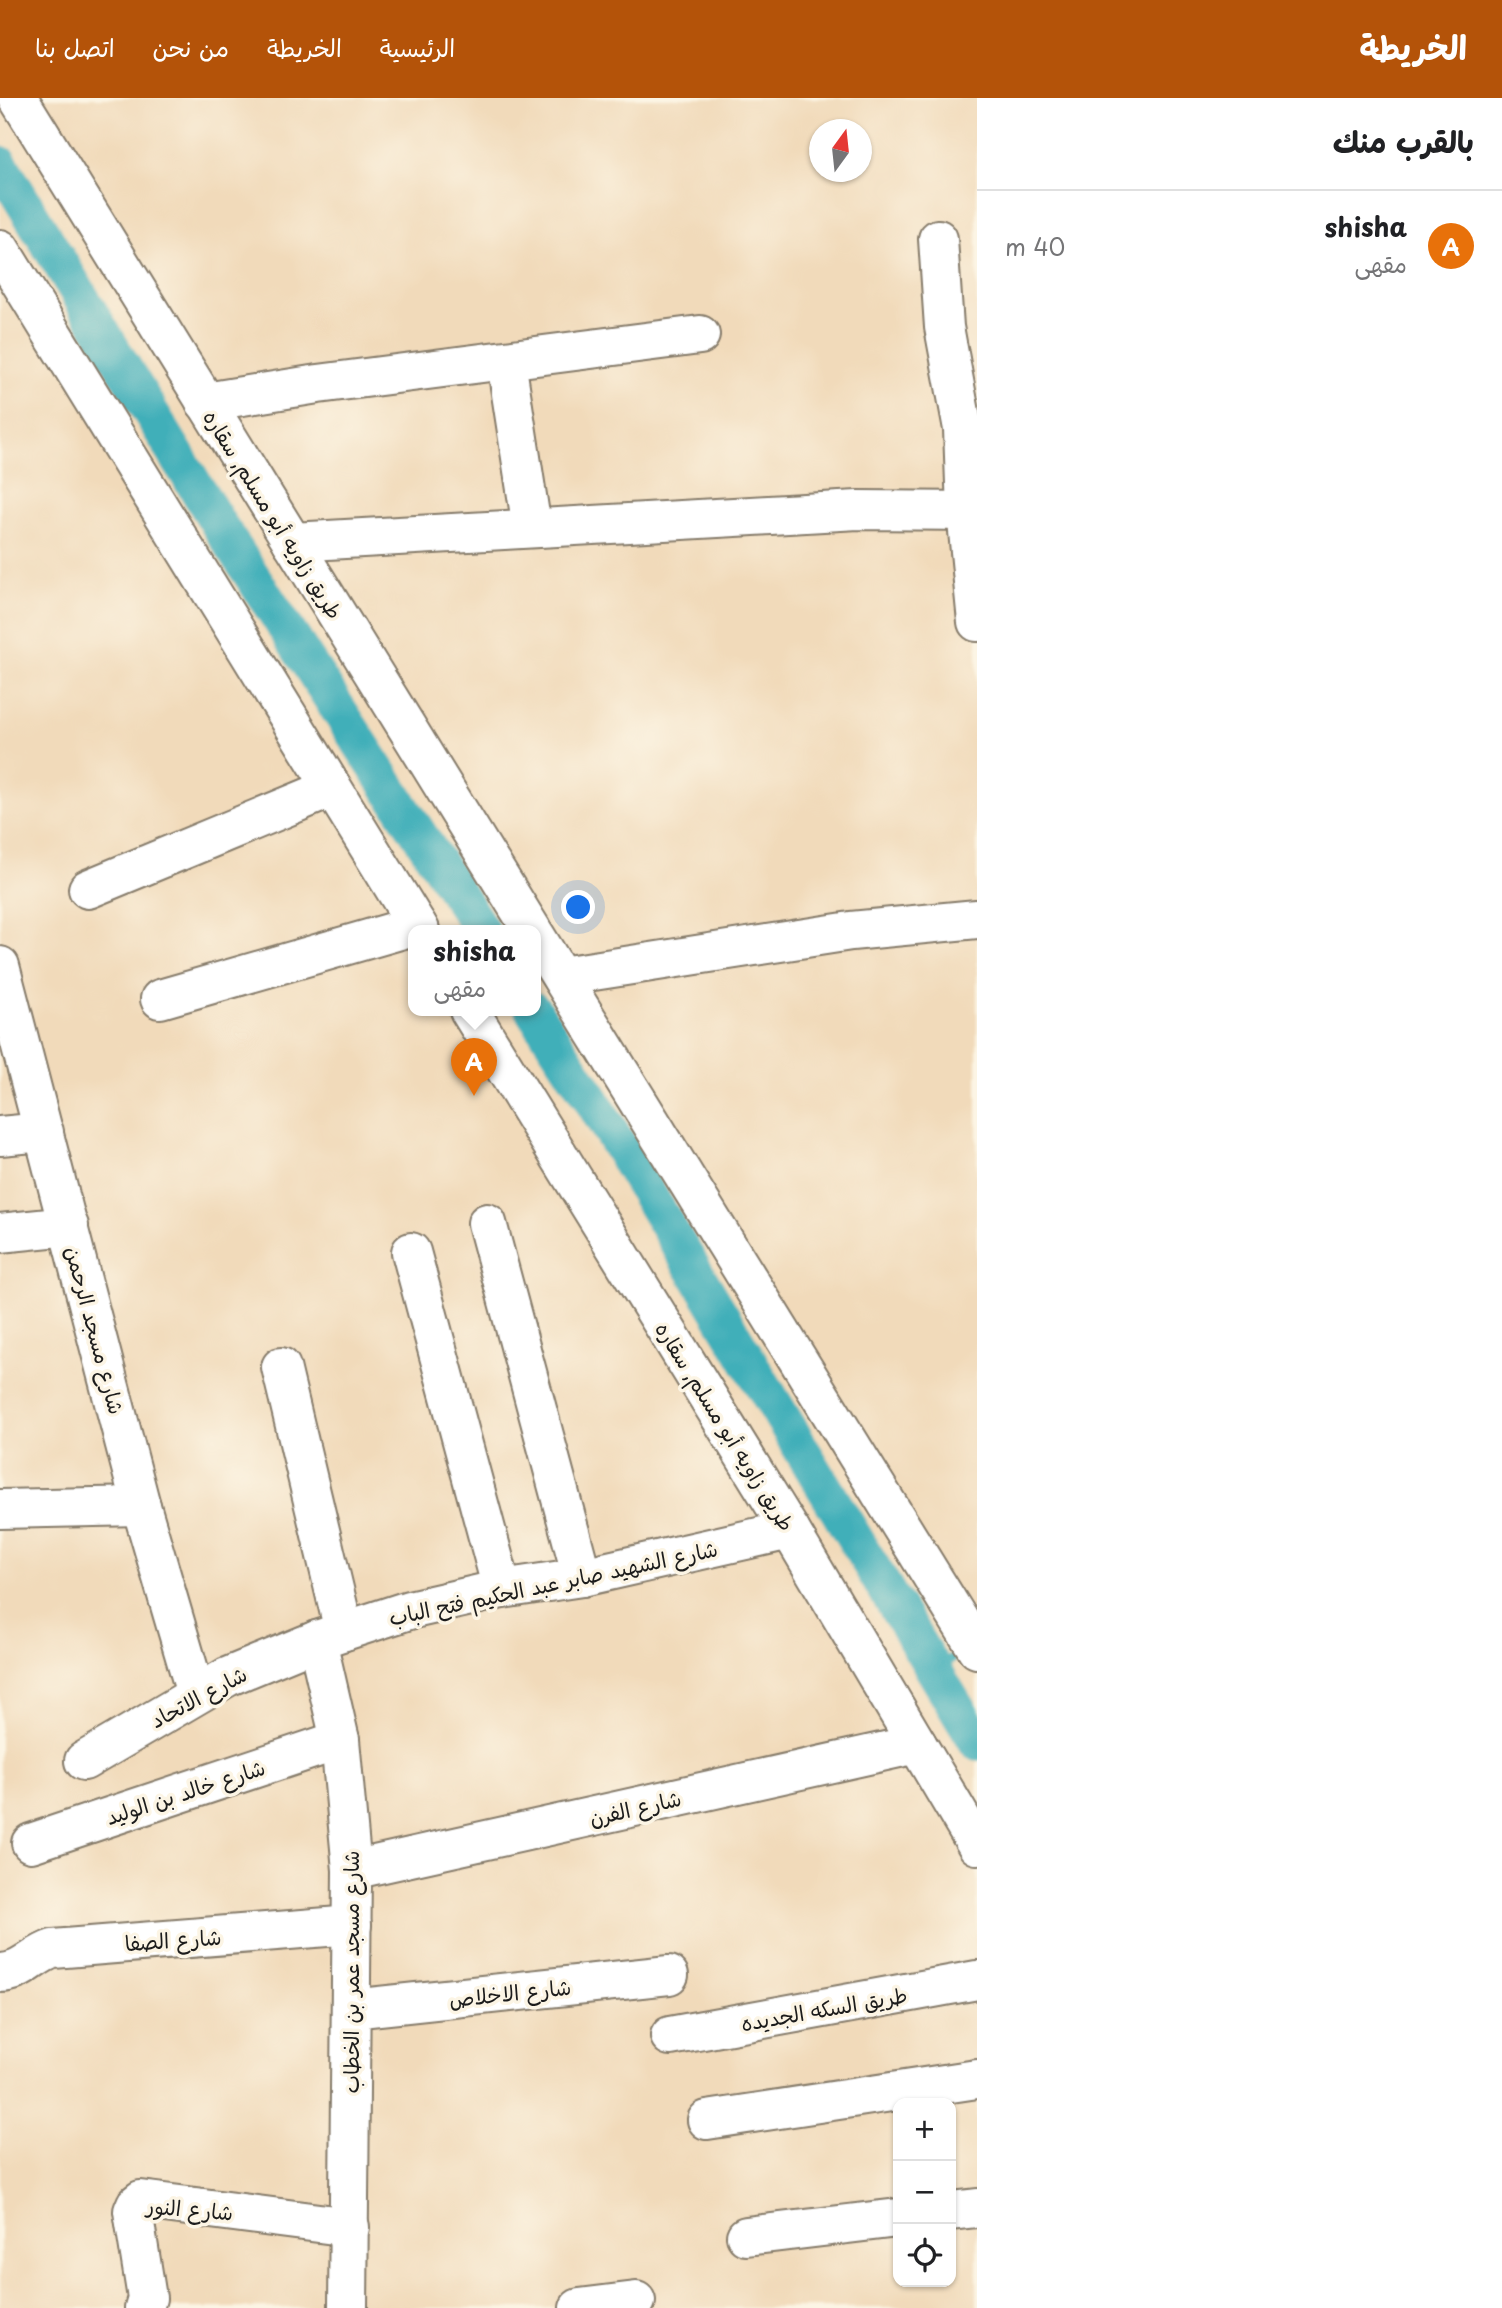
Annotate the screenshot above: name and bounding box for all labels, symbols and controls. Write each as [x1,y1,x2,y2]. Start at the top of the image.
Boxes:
text: الخريطة [1360,21,1467,71]
text: اتصل بنا [35,29,115,65]
text: من نحن [153,29,229,65]
text: الخريطة [267,29,342,65]
text: الرئيسية [380,29,455,65]
text: بالقرب منك [1333,118,1474,163]
north arrow [809,119,872,182]
text: shisha [1325,207,1407,246]
text: 40 m [1005,229,1065,264]
text: A [1442,229,1460,264]
text: مقهى [1354,246,1407,281]
street label: طريق زاويه أبو مسلم, سقاره [195,403,352,626]
your location [561,890,595,924]
popup [408,925,541,1016]
text: shisha [433,931,516,970]
text: مقهى [433,970,486,1005]
pin: A [451,1038,497,1096]
street label: شارع مسجد الرحمن [57,1242,134,1418]
street label: طريق زاويه أبو مسلم, سقاره [647,1315,804,1538]
street label: شارع الشهيد صابر عبد الحكيم فتح الباب [386,1531,721,1634]
street label: شارع الاتحاد [144,1657,253,1736]
street label: شارع خالد بن الوليد [101,1750,269,1833]
street label: شارع الفرن [586,1781,684,1834]
street label: شارع مسجد عمر بن الخطاب [334,1850,367,2094]
street label: شارع الصفا [124,1920,222,1959]
street label: شارع الاخلاص [447,1970,573,2015]
street label: طريق السكه الجديده [738,1978,910,2038]
map controls [893,2098,956,2287]
button: + [893,2098,956,2161]
button: − [893,2161,956,2224]
street label: شارع النور [143,2188,235,2229]
button: locate [893,2224,956,2287]

